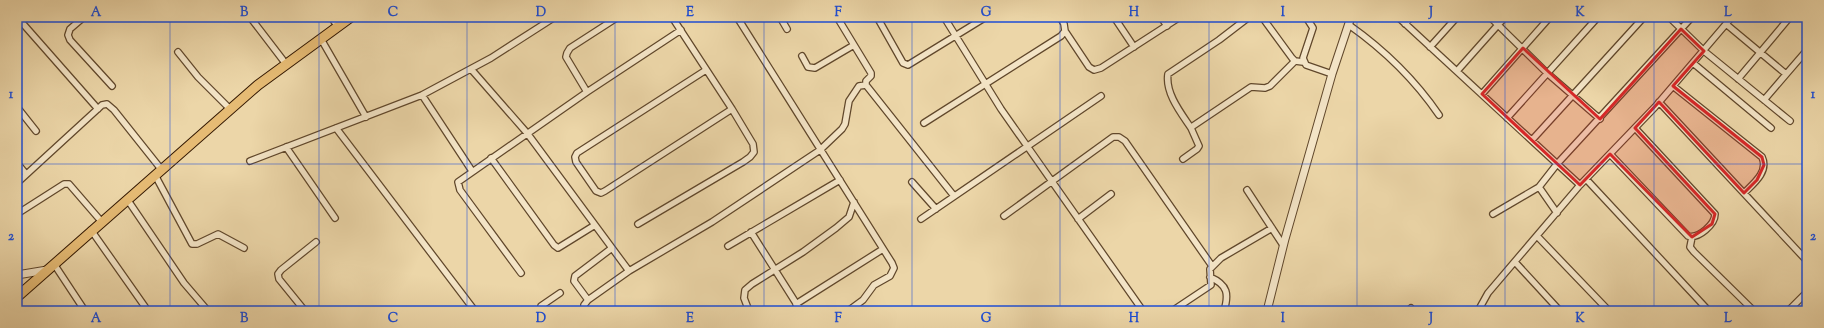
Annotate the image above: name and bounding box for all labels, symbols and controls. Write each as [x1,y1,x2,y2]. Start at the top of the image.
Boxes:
text: A [91,4,102,22]
text: B [240,4,249,22]
text: C [388,4,398,22]
text: D [536,4,546,22]
text: E [686,4,694,22]
text: F [834,4,842,22]
text: G [981,4,992,22]
text: H [1129,4,1140,22]
text: I [1281,4,1286,22]
text: J [1428,4,1433,22]
text: K [1575,4,1585,22]
text: L [1724,4,1732,22]
text: 1 [9,86,14,104]
text: 1 [1811,86,1816,104]
text: 2 [8,228,15,246]
text: 2 [1810,228,1817,246]
text: A [91,310,102,328]
text: B [240,310,249,328]
text: C [388,310,398,328]
text: D [536,310,546,328]
text: E [686,310,694,328]
text: F [834,310,842,328]
text: G [981,310,992,328]
text: H [1129,310,1140,328]
text: I [1281,310,1286,328]
text: J [1428,310,1433,328]
text: K [1575,310,1585,328]
text: L [1724,310,1732,328]

